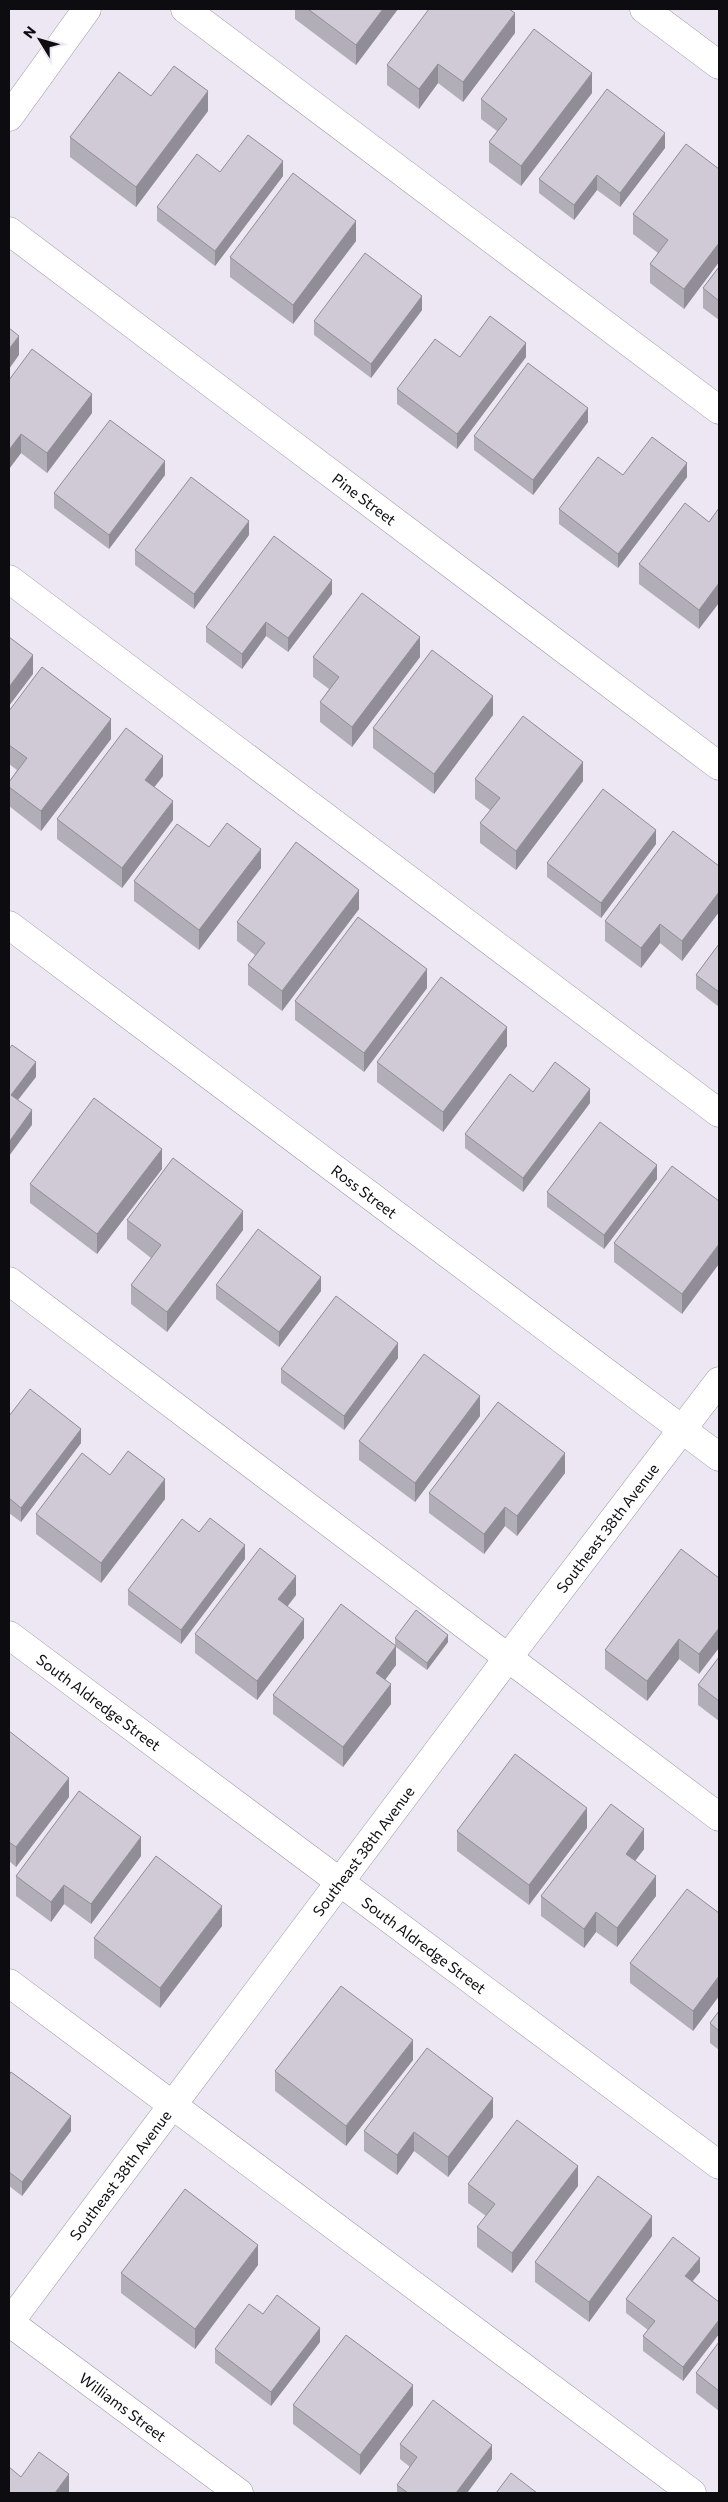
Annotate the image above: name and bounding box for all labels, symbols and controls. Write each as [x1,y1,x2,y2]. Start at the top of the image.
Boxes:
north arrow [15,15,65,65]
text: N [19,23,39,41]
street label: Pine Street [329,469,400,529]
street label: Ross Street [328,1161,401,1222]
street label: Southeast 38th Avenue [552,1459,662,1596]
street label: South Aldredge Street [33,1650,164,1754]
street label: Southeast 38th Avenue [308,1782,418,1920]
street label: South Aldredge Street [359,1893,490,1997]
street label: Southeast 38th Avenue [65,2106,175,2244]
street label: Williams Street [76,2369,170,2445]

